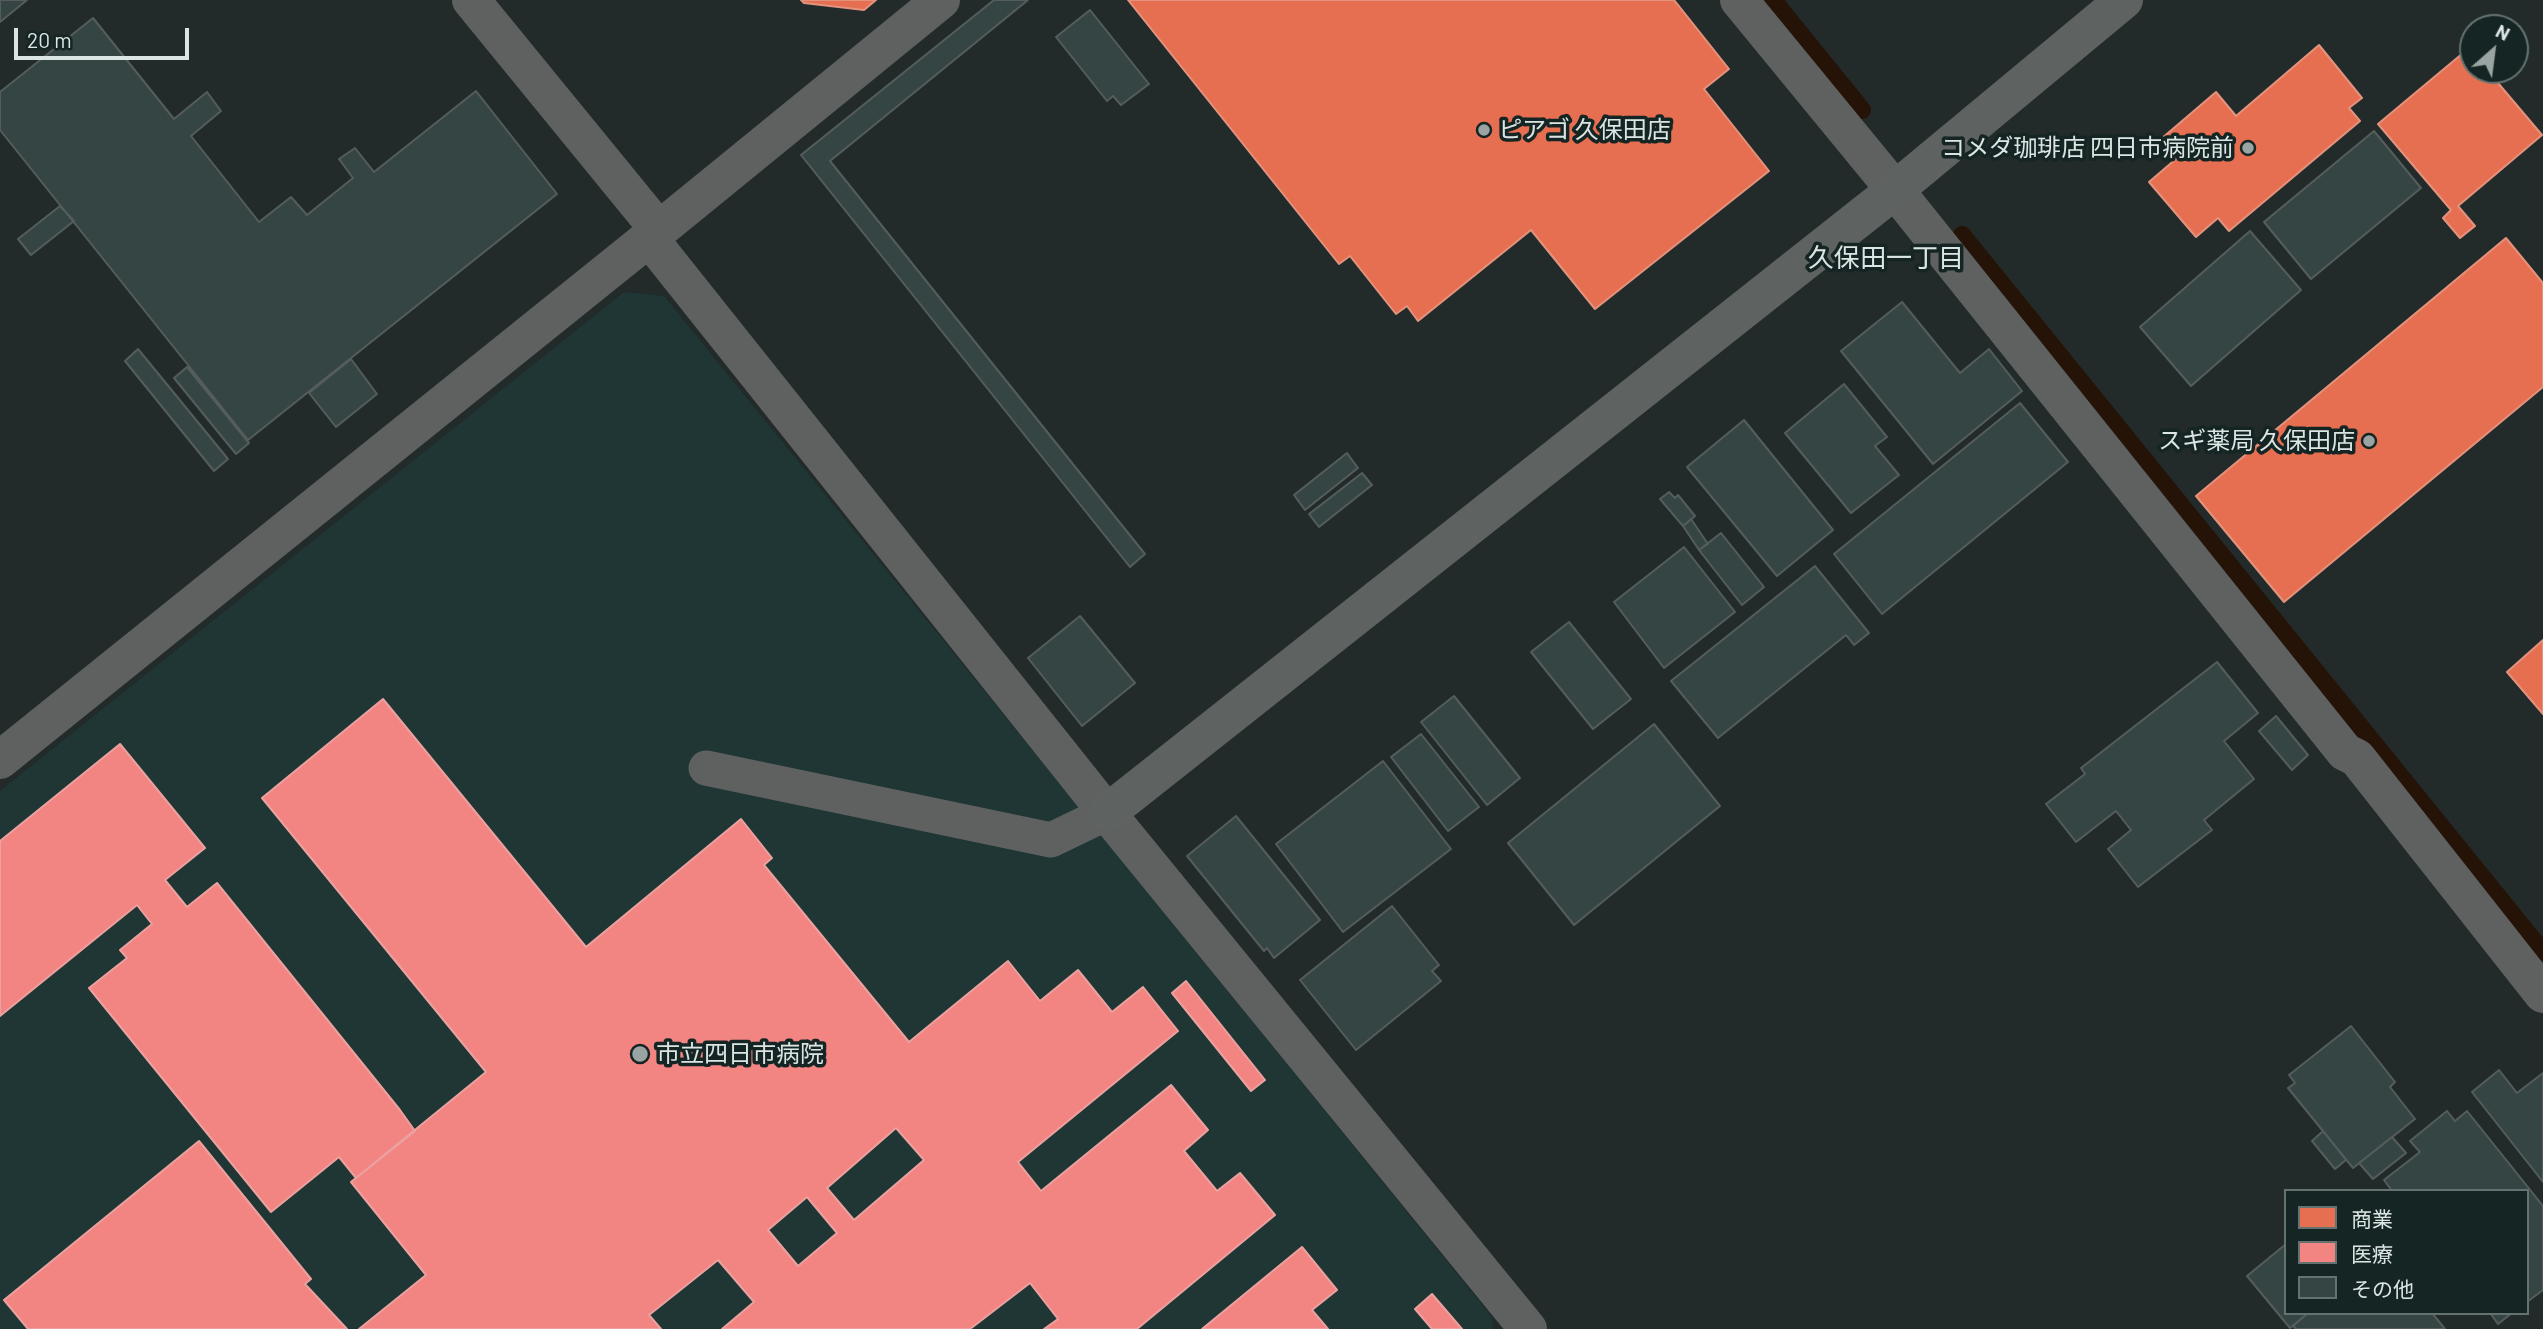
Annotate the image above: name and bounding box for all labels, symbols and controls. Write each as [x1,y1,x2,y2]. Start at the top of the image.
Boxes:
scale bar [18,14,192,58]
north arrow [2459,14,2529,84]
text: N [2492,19,2514,45]
text: 20 m [27,27,72,52]
place label: ピアゴ 久保田店 [1498,116,1671,144]
marker: ピアゴ 久保田店 [1476,122,1492,138]
place label: コメダ珈琲店 四日市病院前 [1941,134,2234,162]
marker: コメダ珈琲店 四日市病院前 [2240,140,2256,156]
district label: 久保田一丁目 [1808,242,1964,274]
place label: スギ薬局 久保田店 [2158,427,2355,455]
marker: スギ薬局 久保田店 [2361,433,2377,449]
place label: 市立四日市病院 [656,1040,824,1068]
marker: 市立四日市病院 [630,1044,650,1064]
legend [2284,1189,2529,1315]
text: 商業 [2351,1206,2393,1231]
text: 医療 [2351,1241,2393,1266]
text: その他 [2351,1276,2414,1301]

